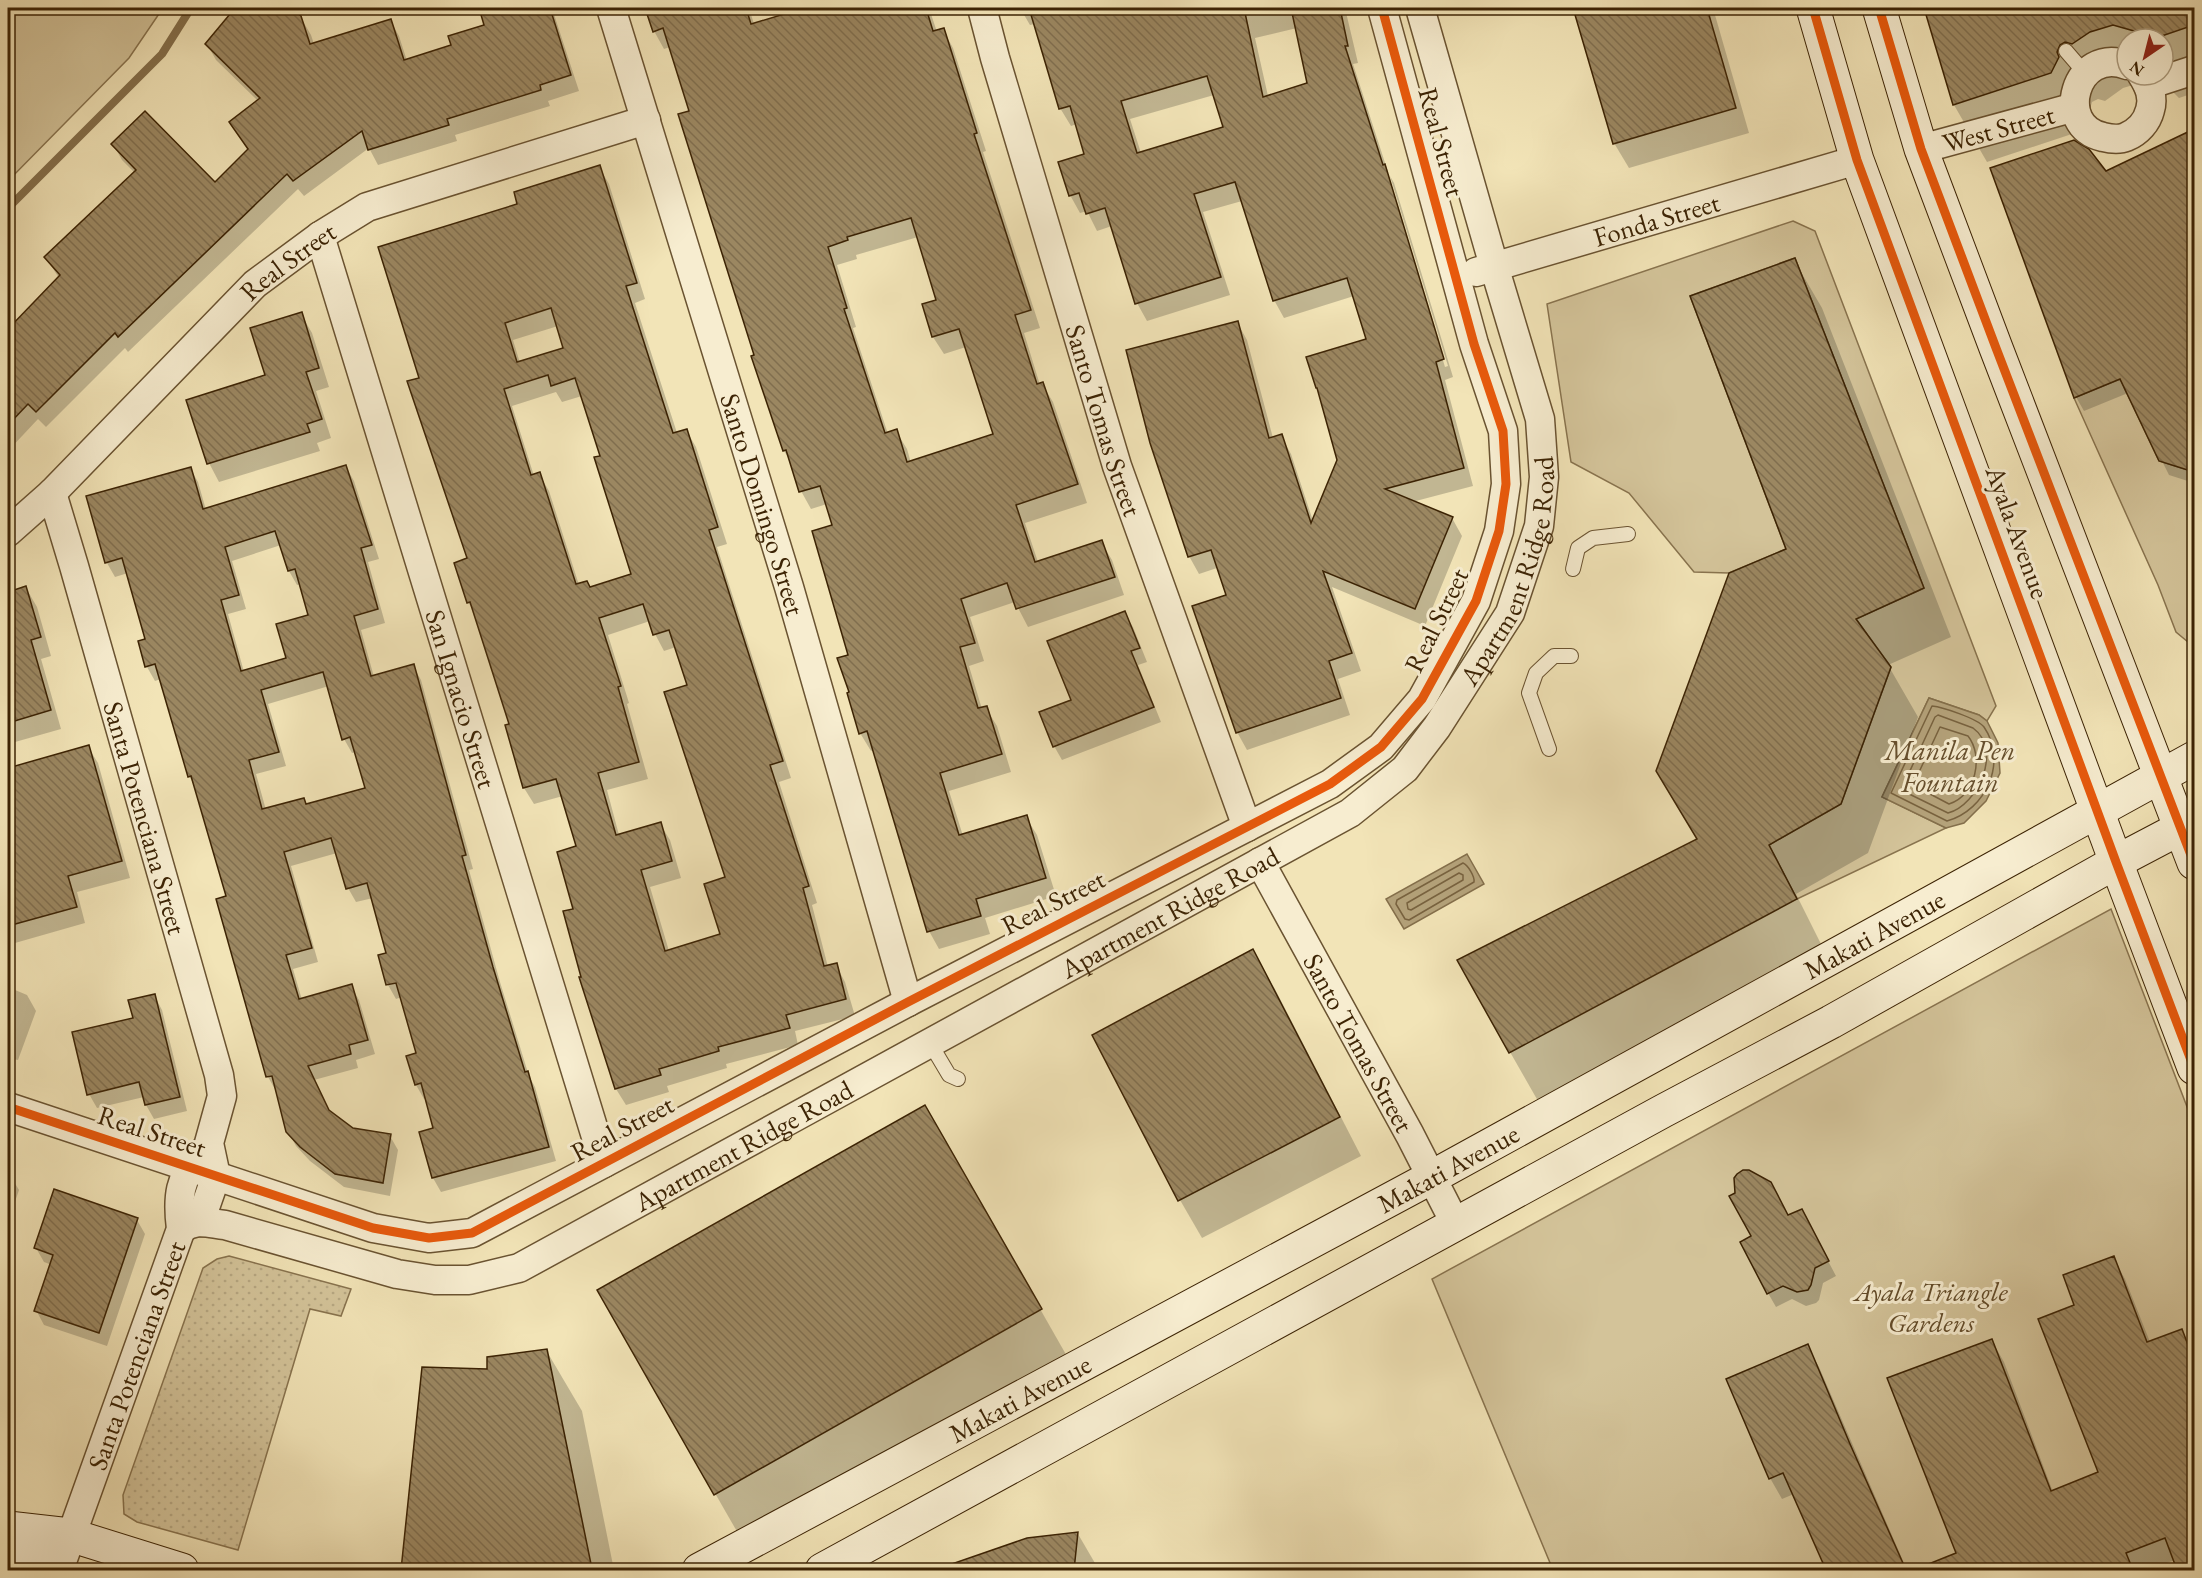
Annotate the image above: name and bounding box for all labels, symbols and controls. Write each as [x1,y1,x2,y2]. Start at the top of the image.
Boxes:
north arrow [2115,27,2175,87]
text: N [2125,57,2148,81]
street label: Real Street [1411,83,1473,201]
street label: West Street [1938,96,2059,160]
street label: Fonda Street [1589,184,1724,254]
street label: Real Street [231,213,342,308]
street label: Santo Tomas Street [1058,320,1151,521]
street label: Santo Domingo Street [713,389,814,620]
street label: Apartment Ridge Road [1450,455,1562,693]
street label: Ayala Avenue [1977,460,2058,603]
street label: Real Street [1396,562,1476,678]
street label: San Ignacio Street [418,605,506,793]
street label: Santa Potenciana Street [96,697,196,939]
water label: Manila Pen Fountain [1883,732,2015,800]
street label: Apartment Ridge Road [1053,838,1285,986]
street label: Real Street [995,861,1111,943]
street label: Makati Avenue [1797,881,1951,987]
street label: Santo Tomas Street [1296,947,1423,1139]
street label: Apartment Ridge Road [627,1071,859,1220]
street label: Real Street [564,1086,680,1170]
street label: Real Street [93,1097,211,1165]
street label: Makati Avenue [1371,1115,1525,1221]
street label: Santa Potenciana Street [79,1236,193,1475]
park label: Ayala Triangle Gardens [1852,1274,2009,1340]
street label: Makati Avenue [943,1346,1097,1450]

